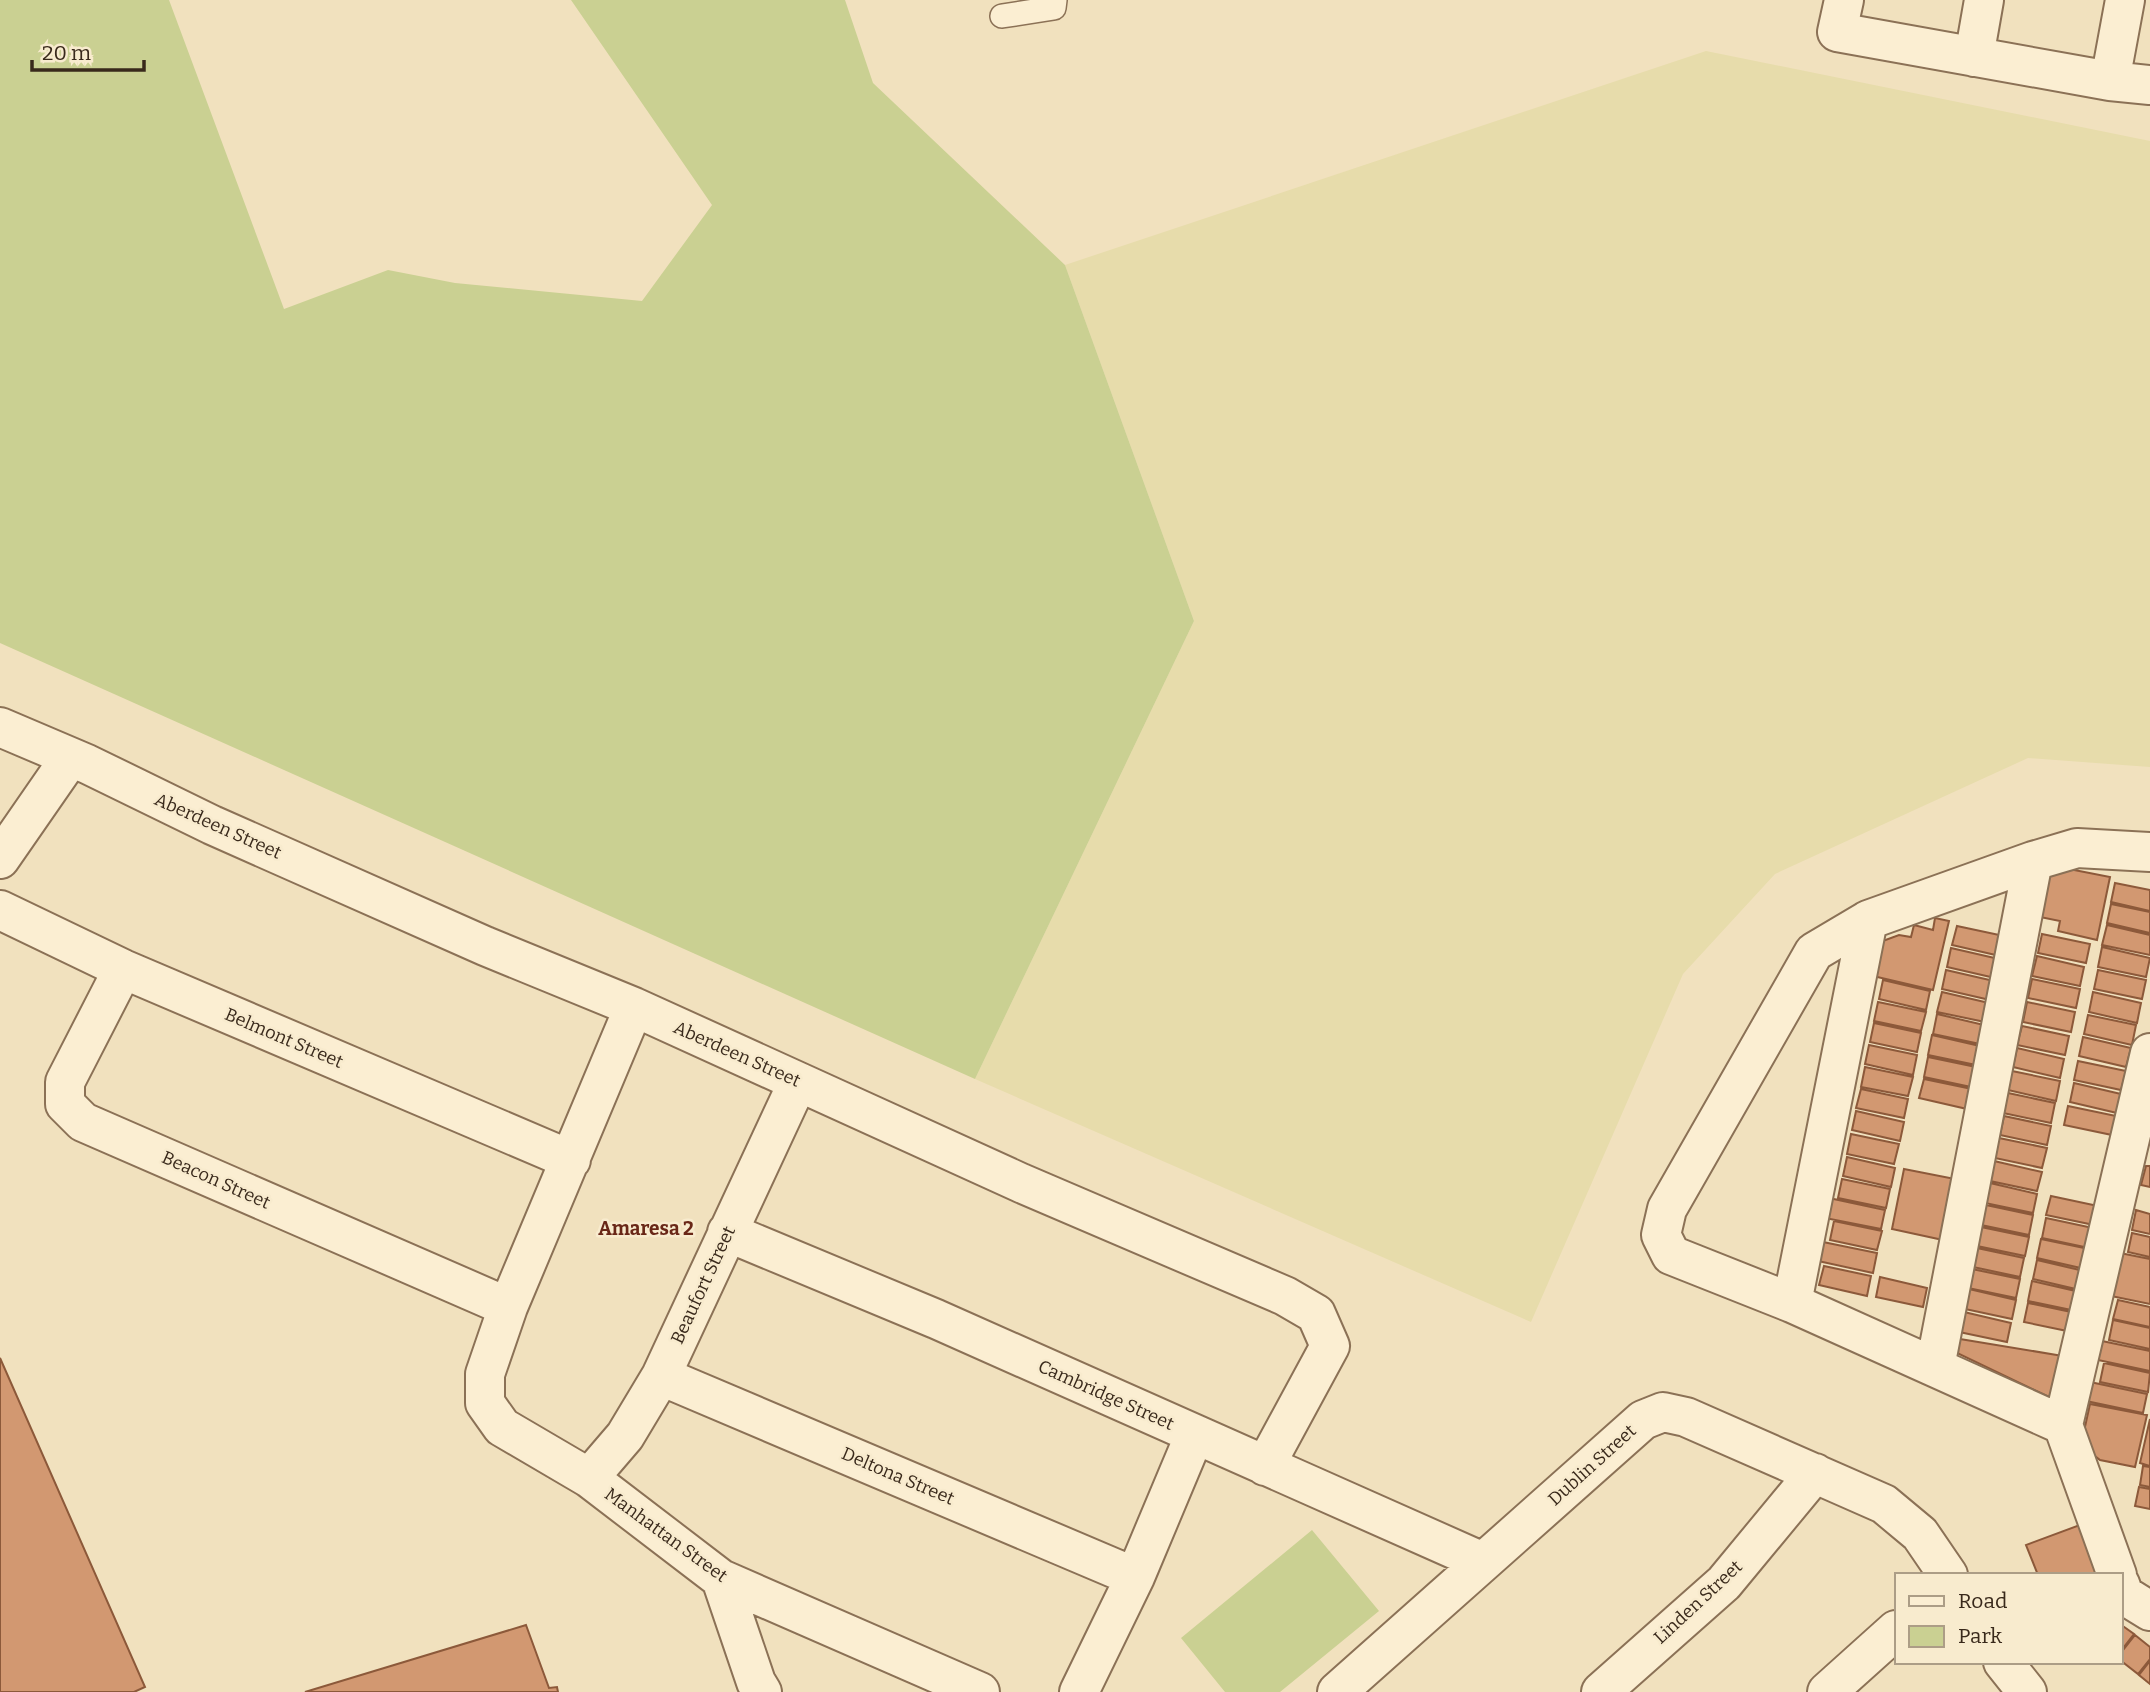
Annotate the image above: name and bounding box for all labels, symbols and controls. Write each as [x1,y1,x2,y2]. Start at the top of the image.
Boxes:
scale bar [32,28,144,72]
text: 20 m [42,40,91,66]
street label: Aberdeen Street [151,788,285,864]
street label: Belmont Street [222,1003,347,1073]
street label: Aberdeen Street [670,1016,804,1092]
street label: Beacon Street [158,1146,274,1214]
district label: Amaresa 2 [598,1217,694,1240]
street label: Beaufort Street [666,1222,740,1347]
street label: Cambridge Street [1035,1355,1178,1435]
street label: Dublin Street [1544,1419,1641,1510]
street label: Deltona Street [838,1442,958,1510]
street label: Manhattan Street [600,1483,732,1587]
street label: Linden Street [1649,1555,1747,1648]
legend [1895,1573,2122,1664]
text: Road [1958,1588,2007,1614]
text: Park [1958,1623,2002,1649]

